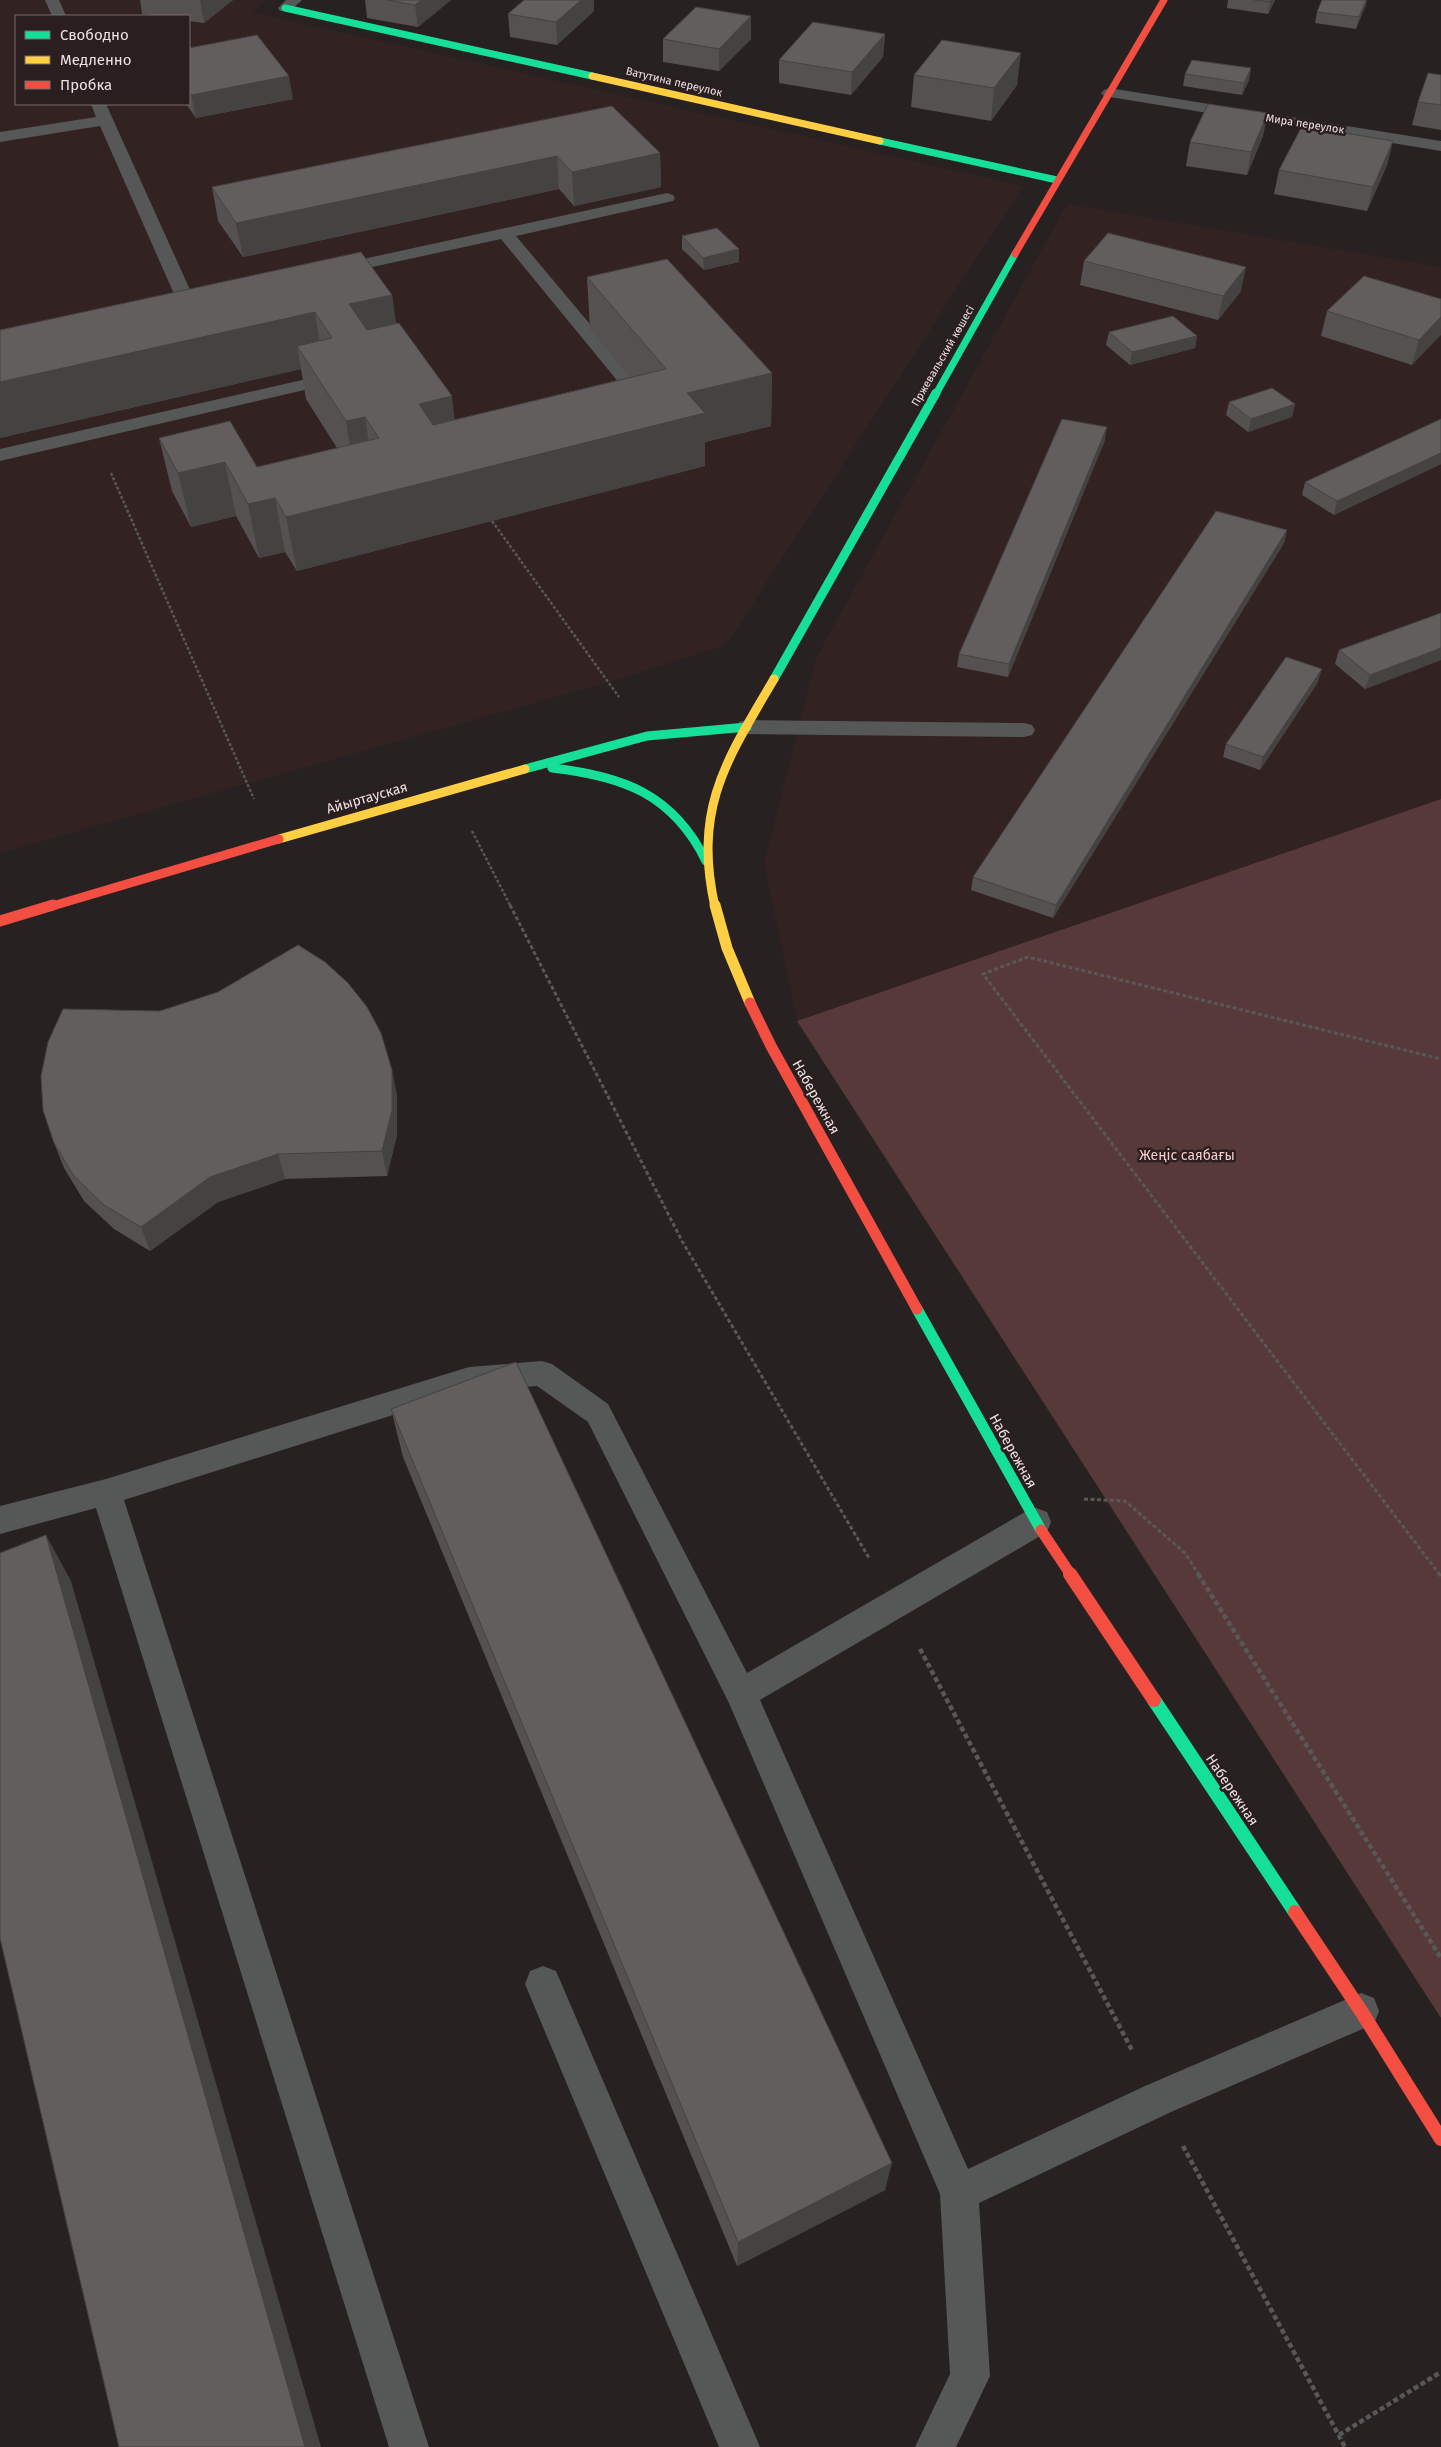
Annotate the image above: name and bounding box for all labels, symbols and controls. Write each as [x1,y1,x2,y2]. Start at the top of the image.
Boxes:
legend [15,15,190,105]
text: Свободно [60,26,129,44]
text: Медленно [60,51,132,69]
street label: Ватутина переулок [625,65,724,99]
text: Пробка [60,76,112,94]
street label: Мира переулок [1265,111,1345,137]
street label: Пржевальский көшесі [909,303,977,409]
street label: Айыртауская [324,778,410,818]
street label: Набережная [789,1057,843,1137]
park label: Жеңіс саябағы [1139,1147,1235,1164]
street label: Набережная [986,1411,1040,1491]
street label: Набережная [1202,1751,1262,1829]

